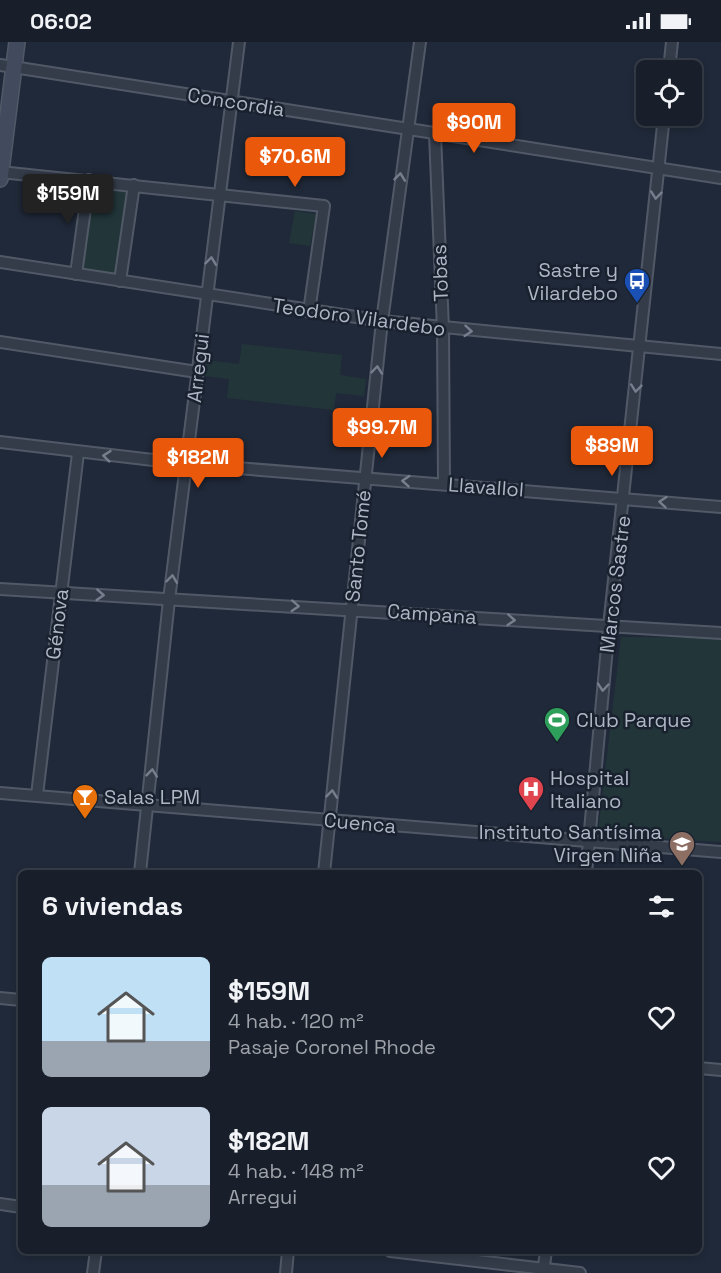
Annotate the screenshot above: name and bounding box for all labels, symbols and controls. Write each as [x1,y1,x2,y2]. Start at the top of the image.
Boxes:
text: 06:02 [30,7,92,35]
map controls [636,60,702,126]
button: locate [636,60,702,126]
street label: Concordia [185,81,287,123]
pin: $90M [438,103,510,154]
text: $90M [446,109,502,135]
pin: $70.6M [246,137,344,188]
text: $70.6M [259,143,331,169]
one-way arrow [393,172,406,181]
pin: $159M [26,174,110,225]
text: $159M [36,180,100,206]
one-way arrow [650,190,663,199]
street label: Tobas [426,244,454,302]
one-way arrow [204,256,216,265]
place label: Sastre y Vilardebo [527,257,618,306]
bus stop icon: Sastre y Vilardebo [622,266,652,304]
street label: Teodoro Vilardebo [271,292,447,342]
one-way arrow [464,324,473,337]
street label: Arregui [181,332,215,404]
one-way arrow [370,366,383,375]
one-way arrow [630,384,643,393]
pin: $99.7M [333,408,431,459]
text: $99.7M [347,414,417,440]
pin: $89M [576,426,648,477]
text: $89M [585,432,639,458]
pin: $182M [156,438,240,489]
text: $182M [167,444,229,470]
one-way arrow [102,450,111,463]
street label: Llavallol [447,471,525,503]
one-way arrow [401,475,410,488]
street label: Santo Tomé [339,489,377,603]
one-way arrow [658,495,667,508]
street label: Marcos Sastre [594,514,636,654]
one-way arrow [165,575,178,584]
street label: Génova [40,587,74,661]
one-way arrow [96,589,105,602]
street label: Campana [386,598,478,630]
one-way arrow [291,600,300,613]
one-way arrow [506,613,515,626]
one-way arrow [597,682,610,691]
sports icon: Club Parque [542,705,572,743]
place label: Club Parque [576,707,691,733]
place label: Hospital Italiano [550,765,629,814]
one-way arrow [145,769,158,778]
hospital icon: Hospital Italiano [516,774,546,812]
bar icon: Salas LPM [70,782,100,820]
place label: Salas LPM [104,784,200,810]
one-way arrow [325,789,338,798]
street label: Cuenca [323,807,397,839]
place label: Instituto Santísima Virgen Niña [479,819,662,868]
school or university icon: Instituto Santísima Virgen Niña [667,829,697,867]
text: 6 viviendas [42,889,183,923]
icon: filters [645,890,678,923]
text: $159M [228,974,310,1008]
icon: home [90,981,162,1053]
icon: heart [645,1001,678,1034]
text: 4 hab. · 120 m² [228,1008,363,1034]
text: Pasaje Coronel Rhode [228,1034,436,1060]
text: $182M [228,1124,309,1158]
icon: home [90,1131,162,1203]
icon: heart [645,1151,678,1184]
text: 4 hab. · 148 m² [228,1158,364,1184]
text: Arregui [228,1184,297,1210]

